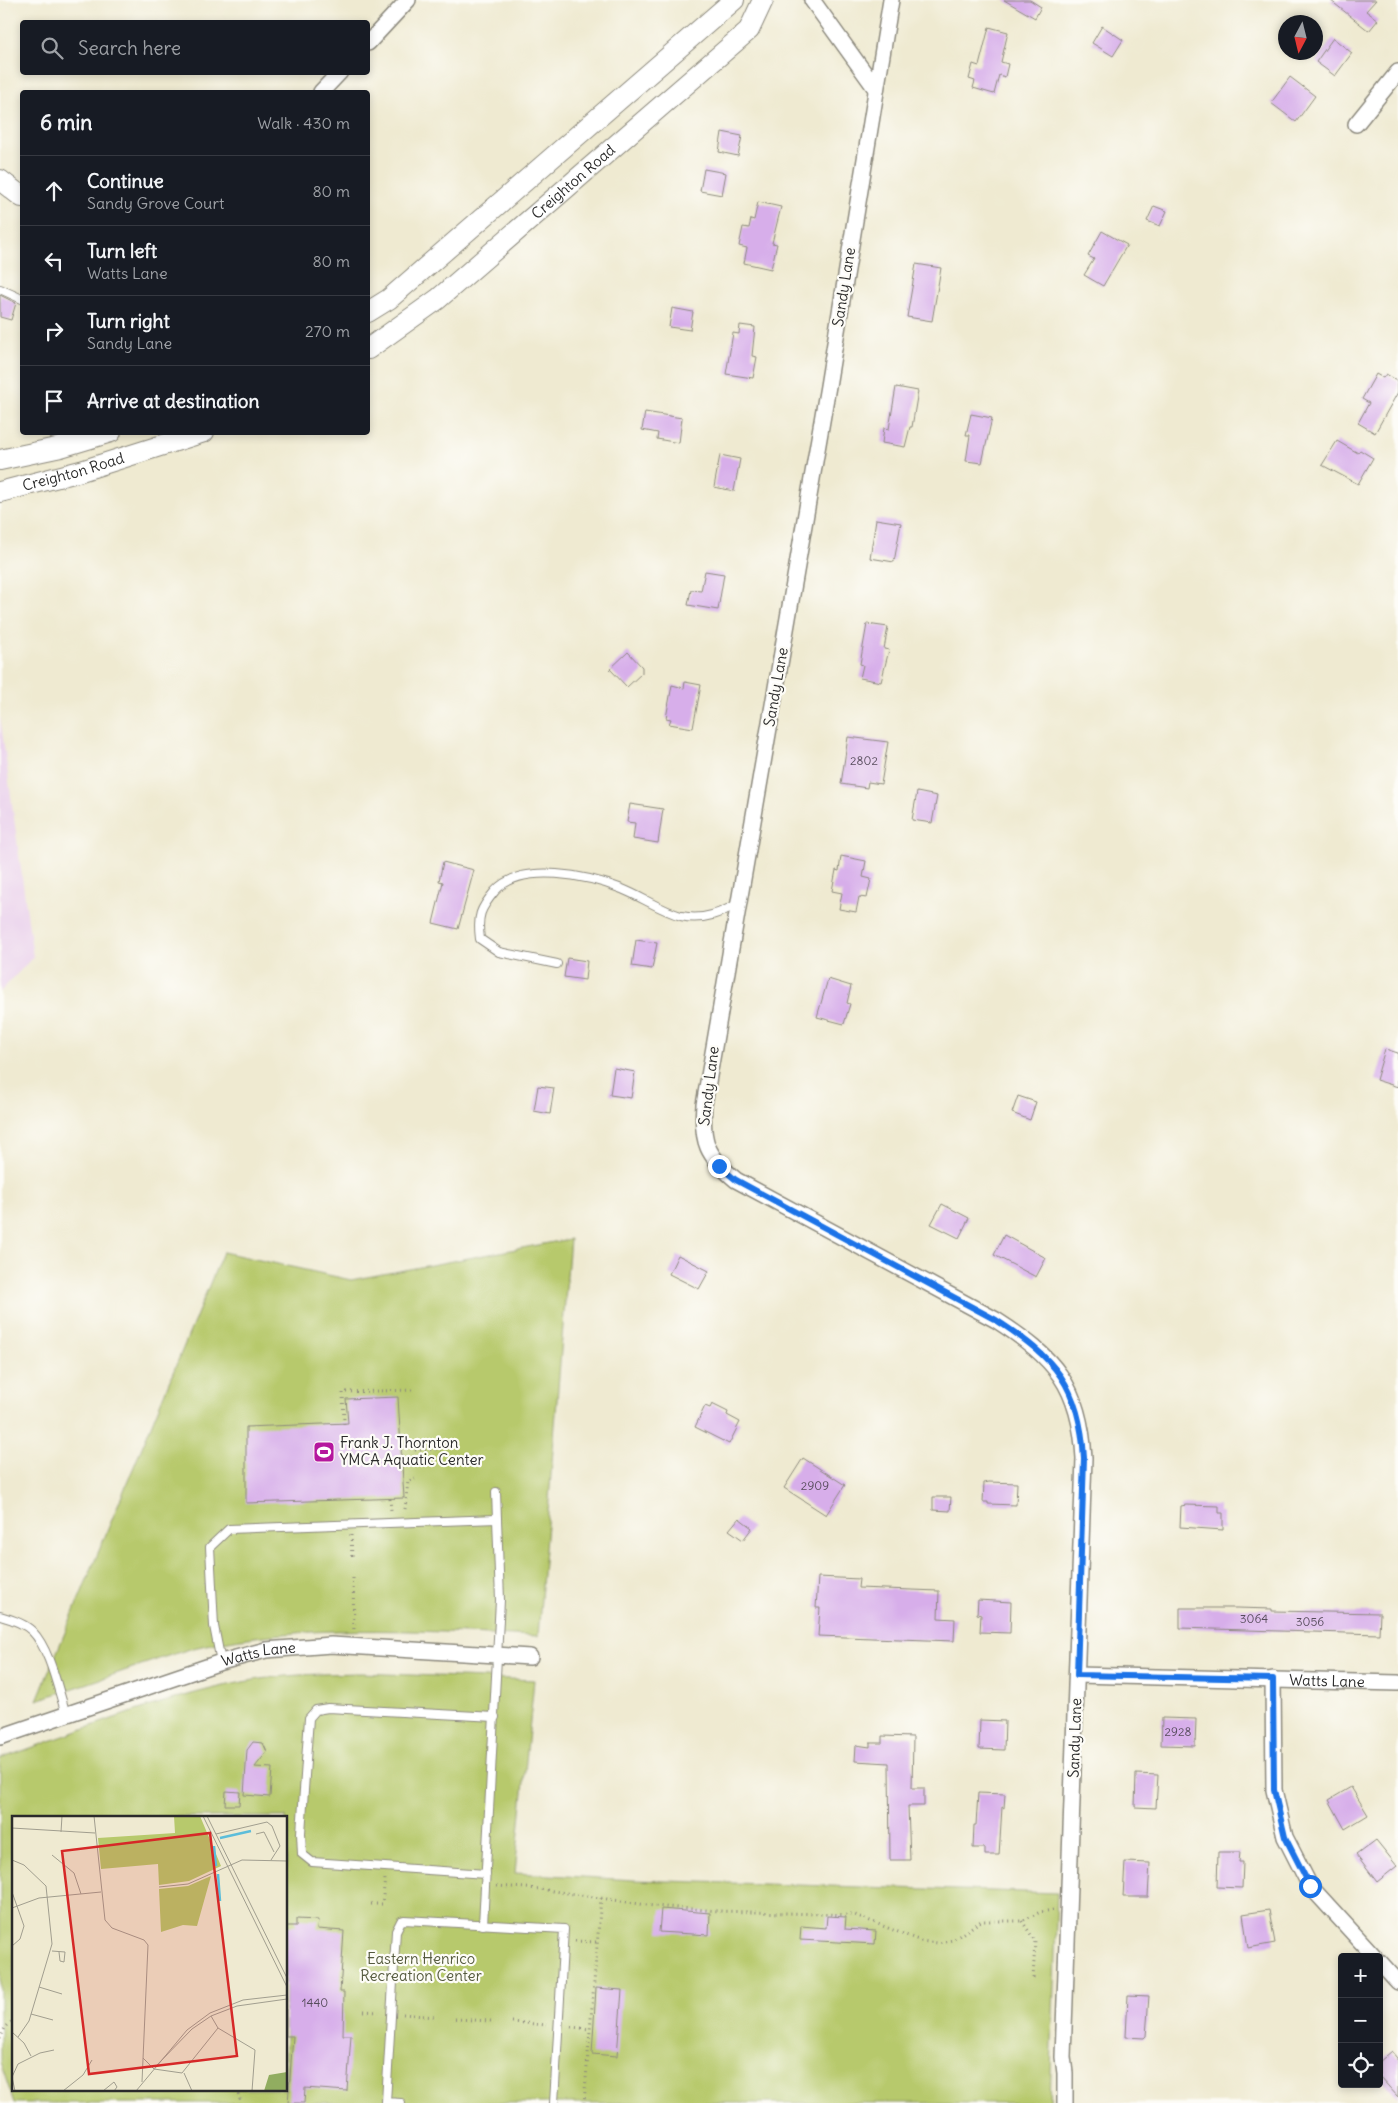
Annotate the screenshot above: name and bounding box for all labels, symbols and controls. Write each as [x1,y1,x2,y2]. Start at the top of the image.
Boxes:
north arrow [1278,15,1323,60]
search box [20,20,370,75]
icon: search [38,34,66,62]
text: Search here [78,36,181,60]
text: 6 min [40,109,92,136]
text: Walk · 430 m [257,113,350,133]
street label: Creighton Road [527,140,619,223]
text: Continue [87,169,164,193]
icon: ahead [40,177,68,205]
text: 80 m [312,181,350,201]
text: Sandy Grove Court [87,193,224,213]
text: Turn left [87,239,157,263]
street label: Sandy Lane [828,246,859,328]
icon: left [40,247,68,275]
text: 80 m [312,251,350,271]
text: Watts Lane [87,263,168,283]
text: Turn right [87,309,170,333]
icon: right [40,317,68,345]
text: 270 m [305,321,350,341]
text: Sandy Lane [87,333,172,353]
icon: arrive [40,387,68,415]
text: Arrive at destination [87,389,260,413]
street label: Creighton Road [20,448,127,495]
street label: Sandy Lane [759,646,792,728]
house number: 2802 [850,753,878,768]
street label: Sandy Lane [694,1045,723,1127]
route end [708,1155,731,1178]
place label: Frank J. Thornton YMCA Aquatic Center [340,1433,484,1469]
sports icon: Frank J. Thornton YMCA Aquatic Center [312,1440,336,1464]
house number: 2909 [801,1478,829,1493]
house number: 3064 [1240,1611,1268,1626]
house number: 3056 [1296,1614,1324,1629]
street label: Watts Lane [219,1638,296,1670]
street label: Watts Lane [1289,1670,1365,1691]
street label: Sandy Lane [1064,1698,1085,1778]
house number: 2928 [1165,1724,1192,1739]
inset map [12,1816,288,2090]
route start [1299,1875,1322,1898]
park label: Eastern Henrico Recreation Center [360,1949,482,1985]
map controls [1338,1953,1383,2088]
button: + [1338,1953,1383,1998]
house number: 1440 [302,1995,328,2010]
button: − [1338,1998,1383,2043]
button: locate [1338,2043,1383,2088]

